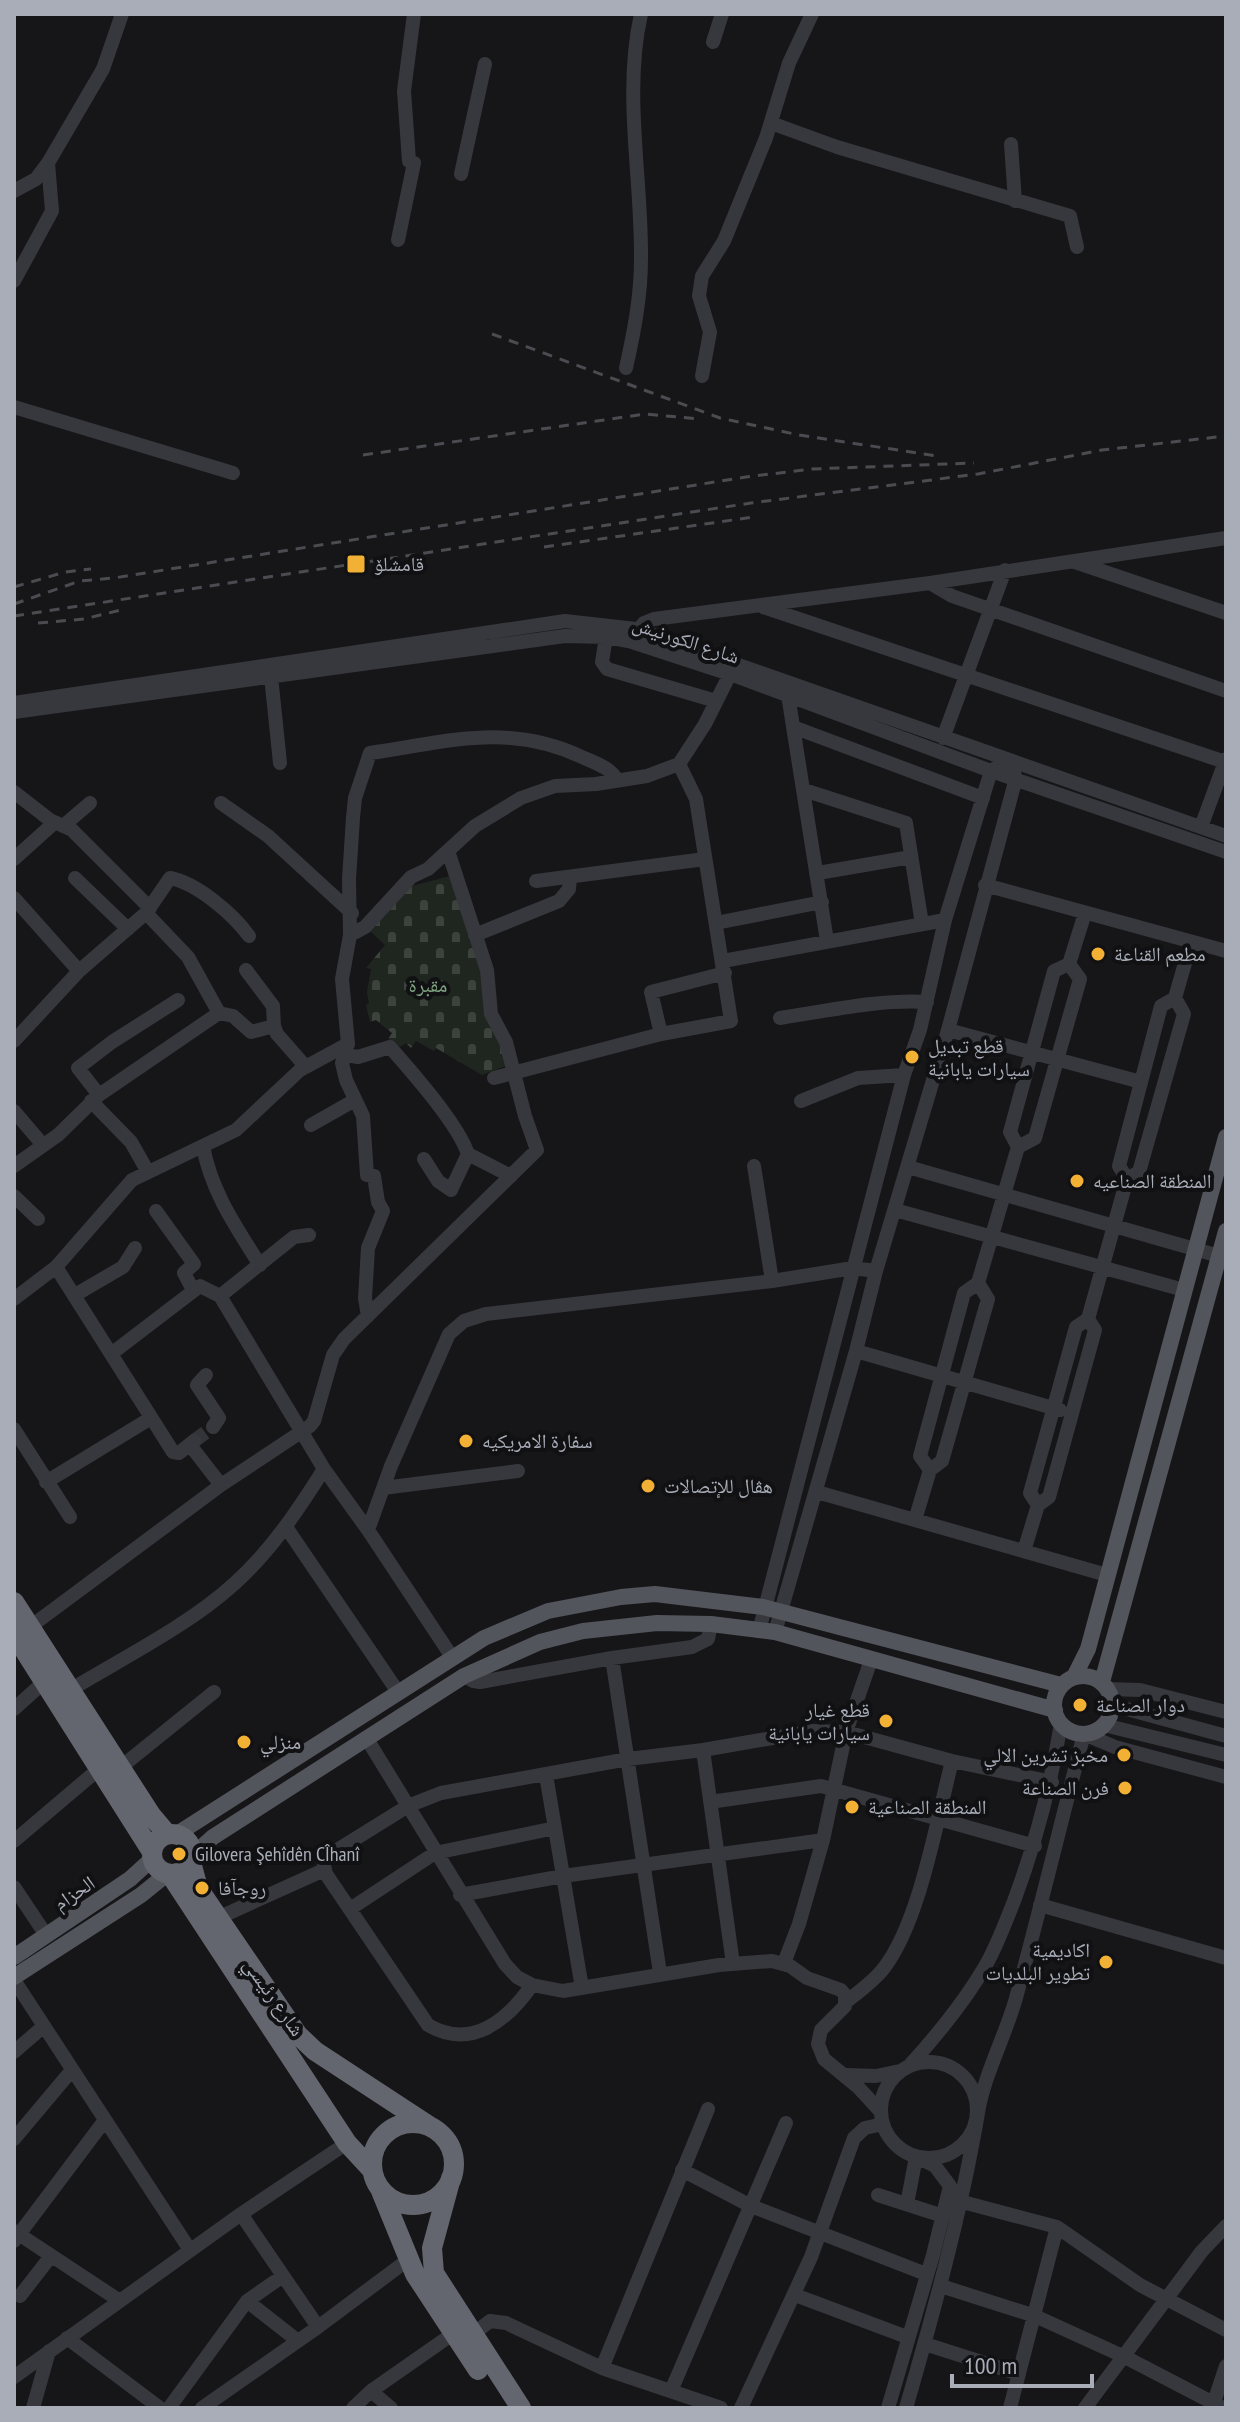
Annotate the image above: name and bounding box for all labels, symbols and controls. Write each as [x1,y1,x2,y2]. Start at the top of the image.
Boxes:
place label: قامشلۆ [374,551,424,577]
marker: قامشلۆ [345,553,367,575]
street label: شارع الكورنيش [629,611,743,669]
place label: مطعم القناعة [1114,941,1206,968]
marker: مطعم القناعة [1089,945,1107,963]
park label: مقبرة [409,972,447,998]
place label: قطع تبديل سيارات يابانية [928,1033,1030,1082]
marker: قطع تبديل سيارات يابانية [903,1048,921,1066]
place label: المنطقة الصناعيه [1093,1168,1212,1194]
marker: المنطقة الصناعيه [1068,1172,1086,1190]
place label: سفارة الامريكيه [482,1428,593,1454]
marker: سفارة الامريكيه [457,1432,475,1450]
place label: هڤال للإتصالات [664,1473,773,1499]
marker: هڤال للإتصالات [639,1477,657,1495]
place label: دوار الصناعة [1096,1692,1185,1718]
marker: دوار الصناعة [1071,1696,1089,1714]
place label: قطع غيار سيارات يابانية [768,1697,870,1746]
marker: قطع غيار سيارات يابانية [877,1712,895,1730]
place label: منزلي [260,1729,301,1758]
marker: منزلي [235,1733,253,1751]
place label: مخبز تشرين الالي [983,1742,1108,1771]
marker: مخبز تشرين الالي [1115,1746,1133,1764]
place label: فرن الصناعة [1022,1775,1109,1801]
marker: فرن الصناعة [1116,1779,1134,1797]
place label: المنطقة الصناعية [868,1794,987,1820]
marker: المنطقة الصناعية [843,1798,861,1816]
place label: Gilovera Şehîdên CÎhanî [195,1841,360,1867]
marker: Gilovera Şehîdên CÎhanî [170,1845,188,1863]
street label: الحزام [48,1870,100,1917]
place label: روجآفا [218,1875,266,1901]
marker: روجآفا [193,1879,211,1897]
place label: اكاديمية تطوير البلديات [985,1937,1090,1986]
street label: شارع رئيسي [235,1953,310,2043]
marker: اكاديمية تطوير البلديات [1097,1953,1115,1971]
scale bar [952,2338,1092,2388]
text: 100 m [964,2350,1017,2381]

